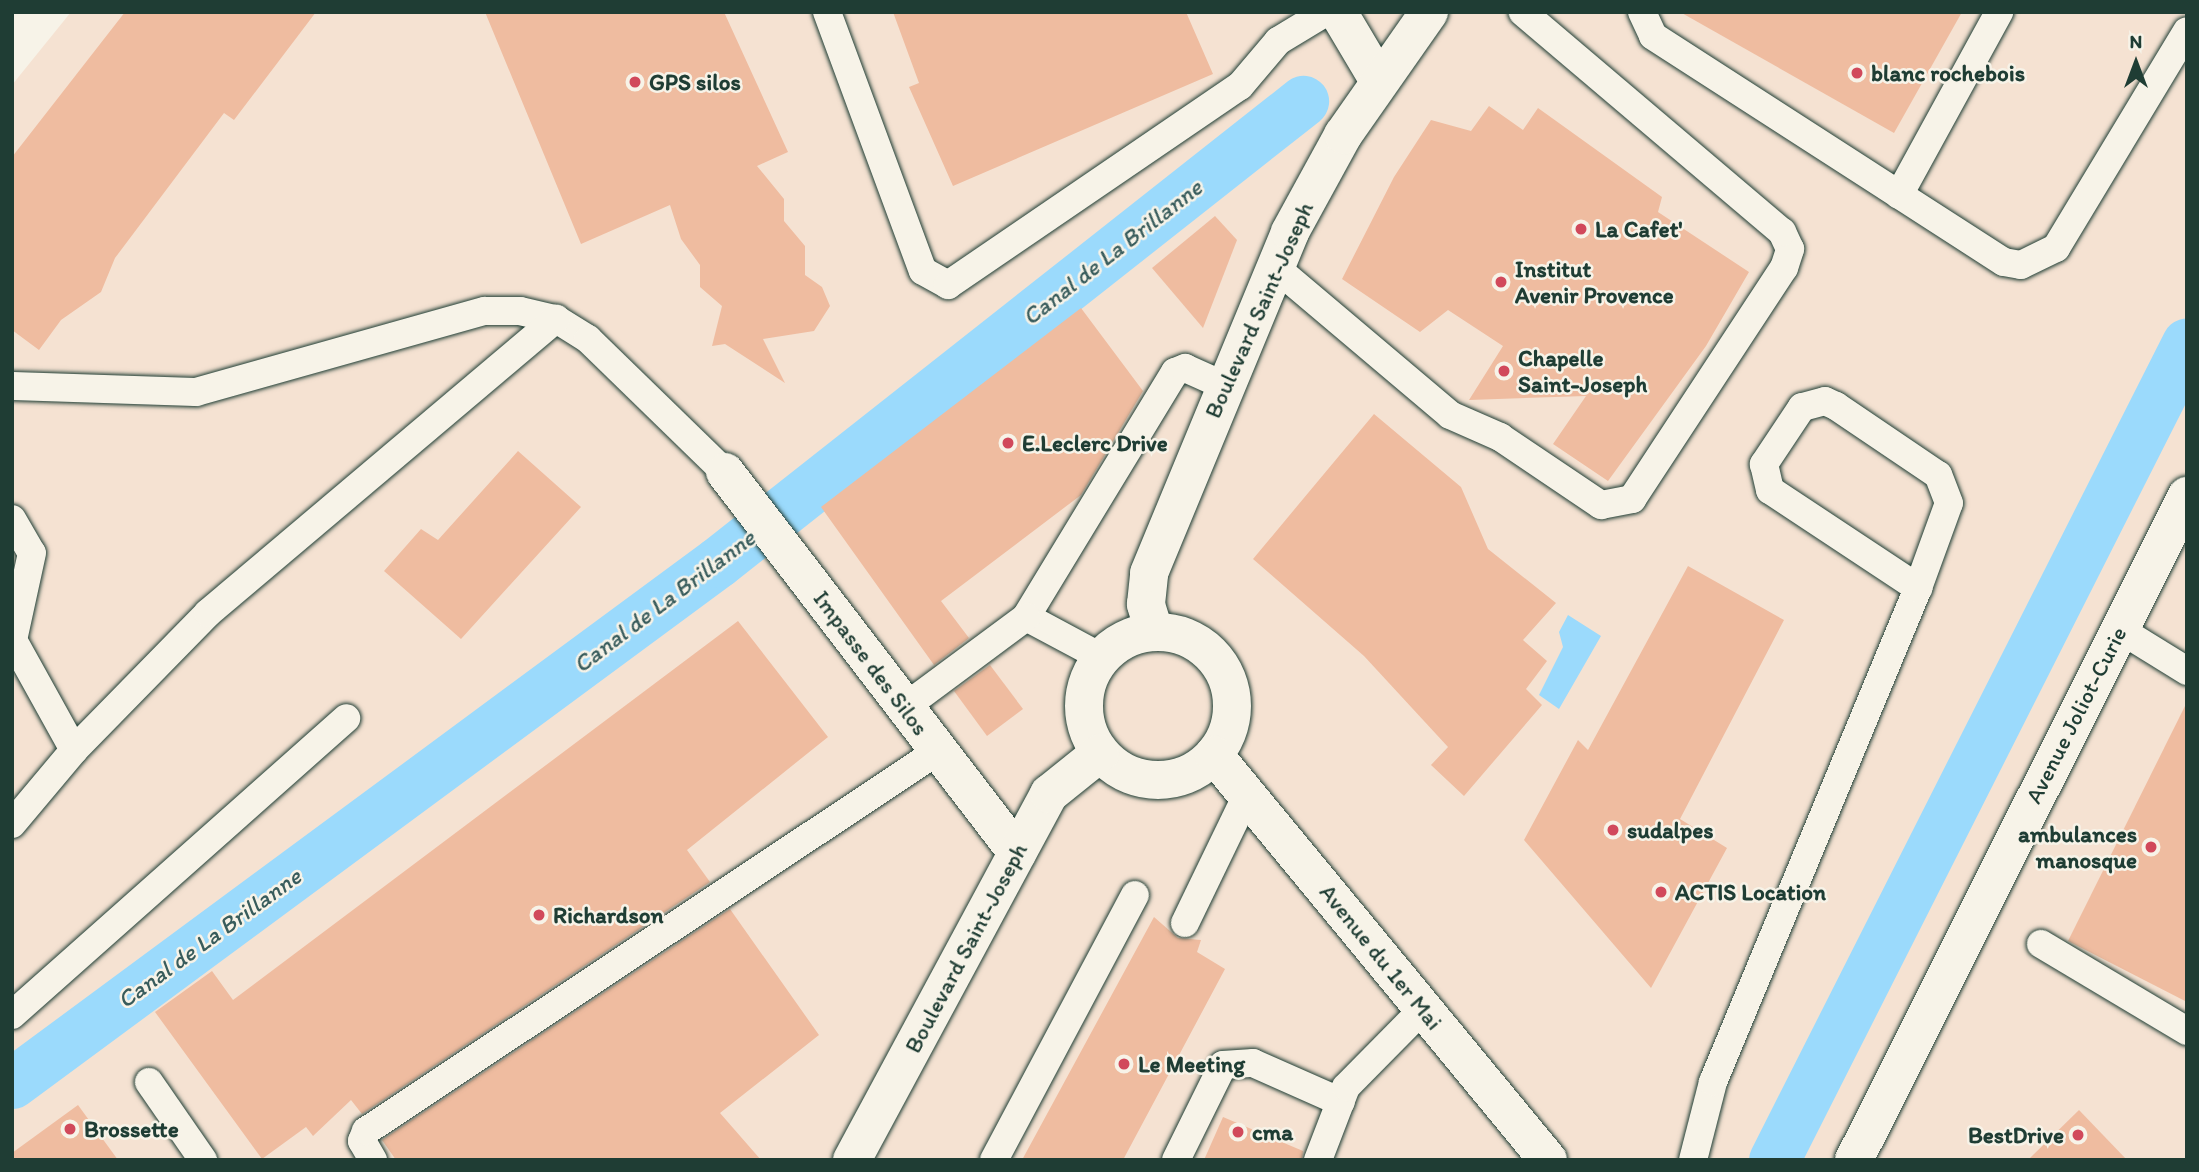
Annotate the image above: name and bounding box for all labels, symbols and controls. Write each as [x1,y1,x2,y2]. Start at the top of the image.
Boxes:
north arrow [2101,28,2171,98]
text: N [2130,30,2142,53]
place label: blanc rochebois [1871,59,2025,87]
marker: blanc rochebois [1849,65,1865,81]
place label: GPS silos [649,68,741,96]
marker: GPS silos [627,74,643,90]
water label: Canal de La Brillanne [1016,173,1208,331]
street label: Boulevard Saint-Joseph [1198,197,1320,423]
place label: La Cafet' [1595,215,1683,243]
marker: La Cafet' [1573,221,1589,237]
place label: Institut Avenir Provence [1515,255,1674,309]
marker: Institut Avenir Provence [1493,274,1509,290]
place label: Chapelle Saint-Joseph [1518,344,1647,398]
marker: Chapelle Saint-Joseph [1496,363,1512,379]
place label: E.Leclerc Drive [1022,429,1168,457]
marker: E.Leclerc Drive [1000,435,1016,451]
water label: Canal de La Brillanne [567,523,761,679]
street label: Impasse des Silos [808,585,934,741]
street label: Avenue Joliot-Curie [2019,622,2133,808]
place label: sudalpes [1627,816,1714,844]
place label: ambulances manosque [2018,820,2137,874]
marker: sudalpes [1605,822,1621,838]
street label: Boulevard Saint-Joseph [899,838,1033,1058]
marker: ambulances manosque [2143,839,2159,855]
water label: Canal de La Brillanne [112,862,306,1014]
place label: ACTIS Location [1675,878,1826,906]
street label: Avenue du 1er Mai [1314,879,1448,1035]
marker: ACTIS Location [1653,884,1669,900]
place label: Richardson [553,901,663,929]
marker: Richardson [531,907,547,923]
place label: Le Meeting [1138,1050,1244,1078]
marker: Le Meeting [1116,1056,1132,1072]
place label: Brossette [84,1115,179,1143]
place label: cma [1252,1118,1293,1146]
marker: Brossette [62,1121,78,1137]
place label: BestDrive [1968,1121,2064,1149]
marker: cma [1230,1124,1246,1140]
marker: BestDrive [2070,1127,2086,1143]

